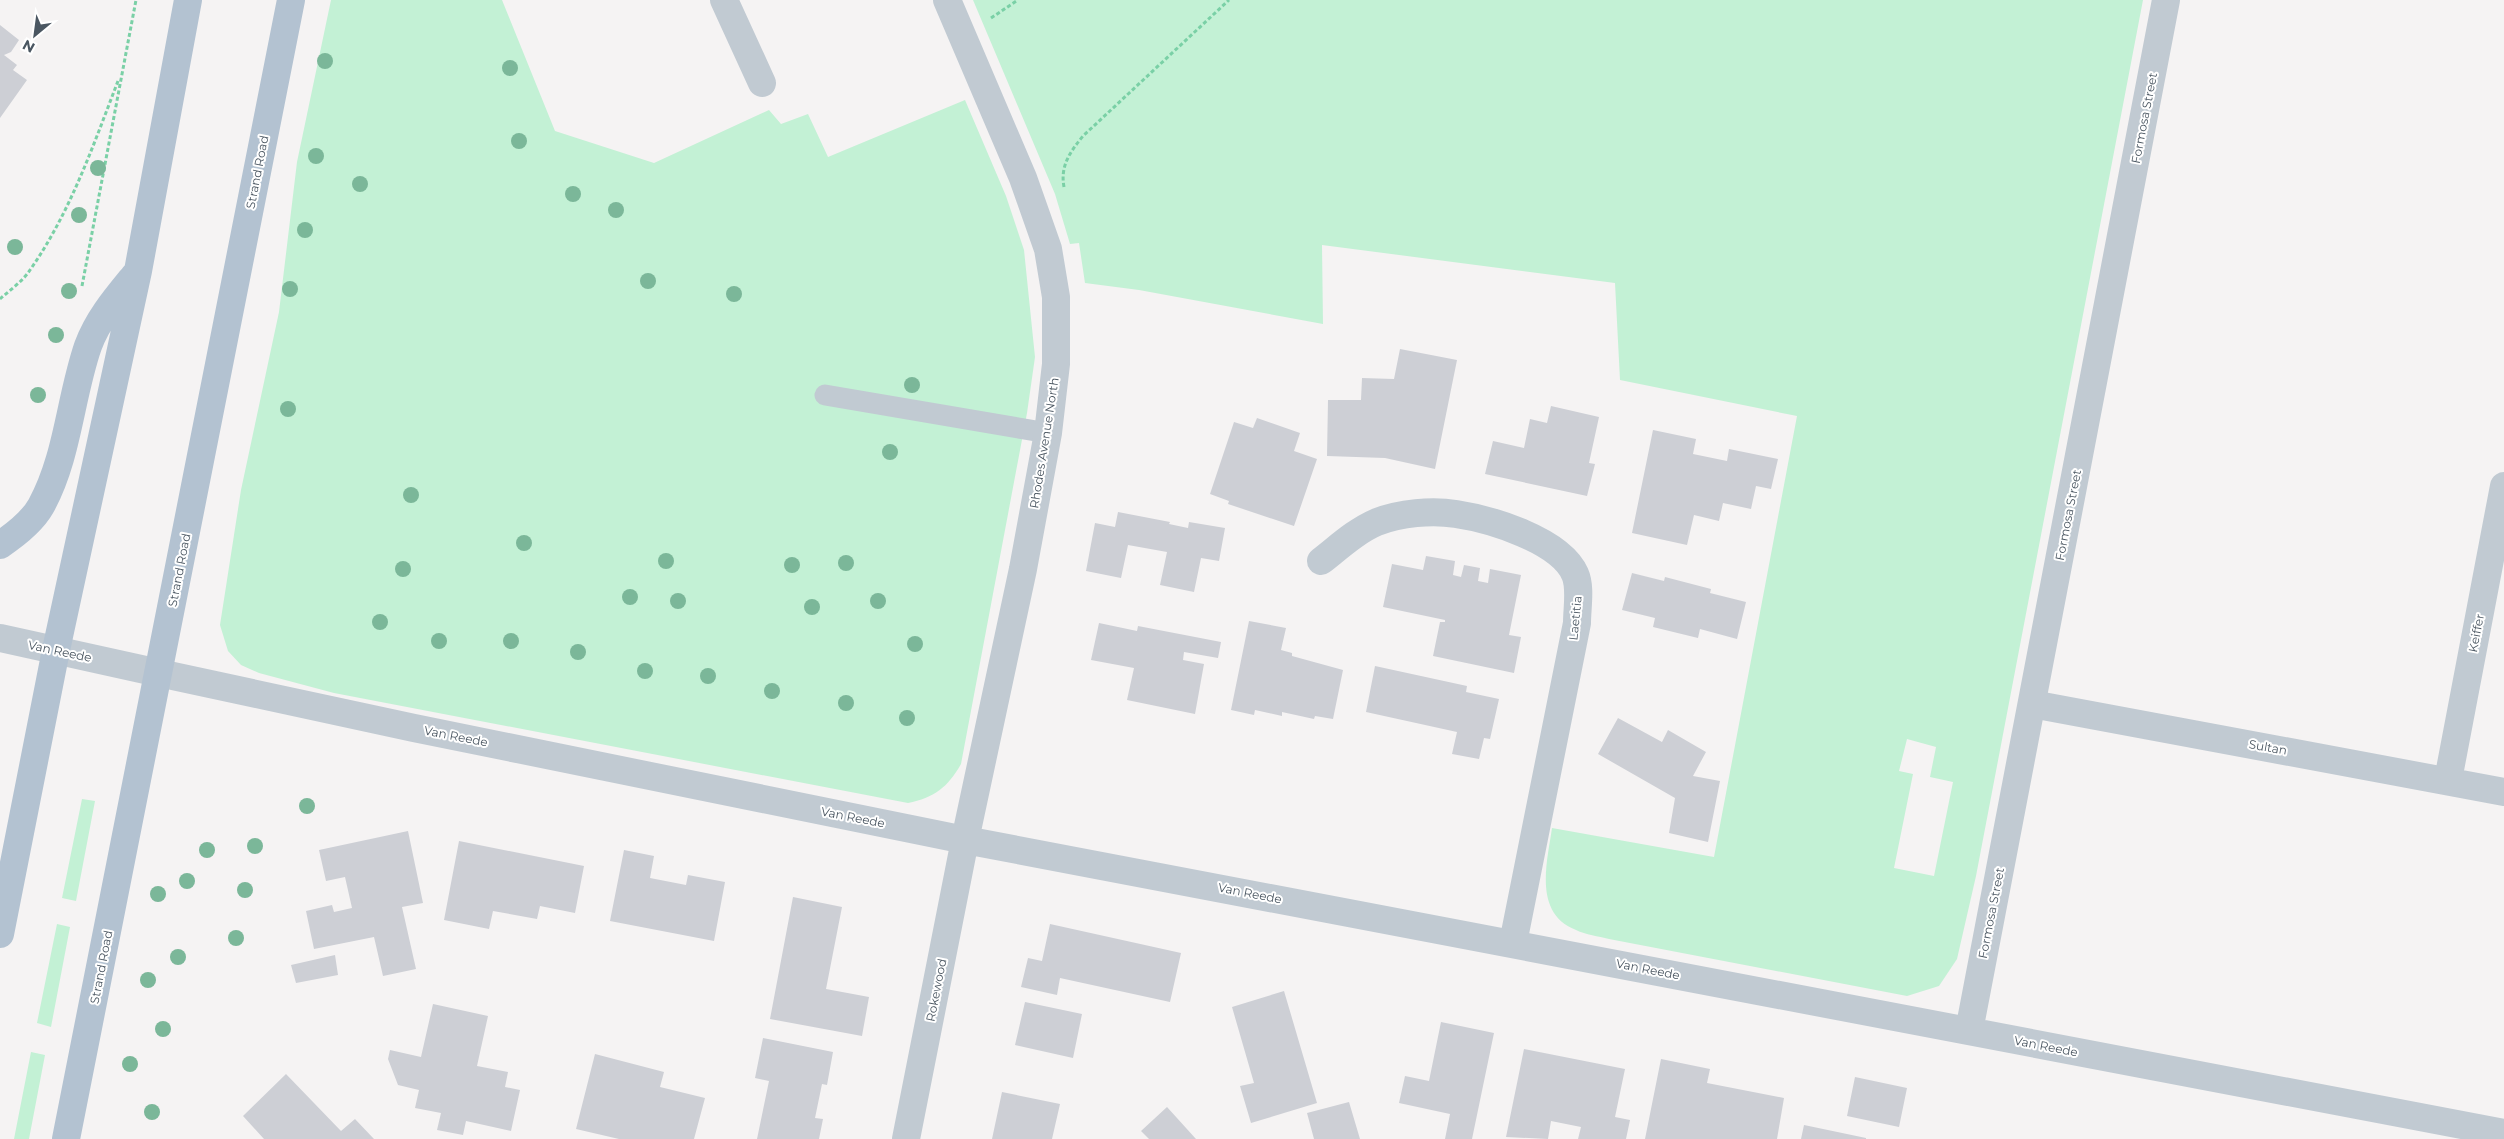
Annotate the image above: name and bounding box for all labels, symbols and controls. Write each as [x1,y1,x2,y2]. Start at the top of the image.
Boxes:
north arrow [10,10,60,60]
text: N [19,36,38,57]
street label: Formosa Street [2128,71,2160,165]
street label: Strand Road [243,134,271,210]
street label: Rhodes Avenue North [1026,376,1062,510]
street label: Formosa Street [2052,468,2084,562]
street label: Strand Road [165,532,193,608]
street label: Laetitia [1565,595,1585,641]
street label: Keiffer [2465,612,2487,653]
street label: Van Reede [27,637,93,665]
street label: Van Reede [423,722,489,750]
street label: Sultan [2248,736,2288,758]
street label: Van Reede [820,803,886,831]
street label: Formosa Street [1975,866,2007,960]
street label: Van Reede [1217,879,1283,907]
street label: Strand Road [87,929,115,1005]
street label: Van Reede [1615,955,1681,983]
street label: Rokewood [923,957,949,1023]
street label: Van Reede [2013,1032,2079,1060]

